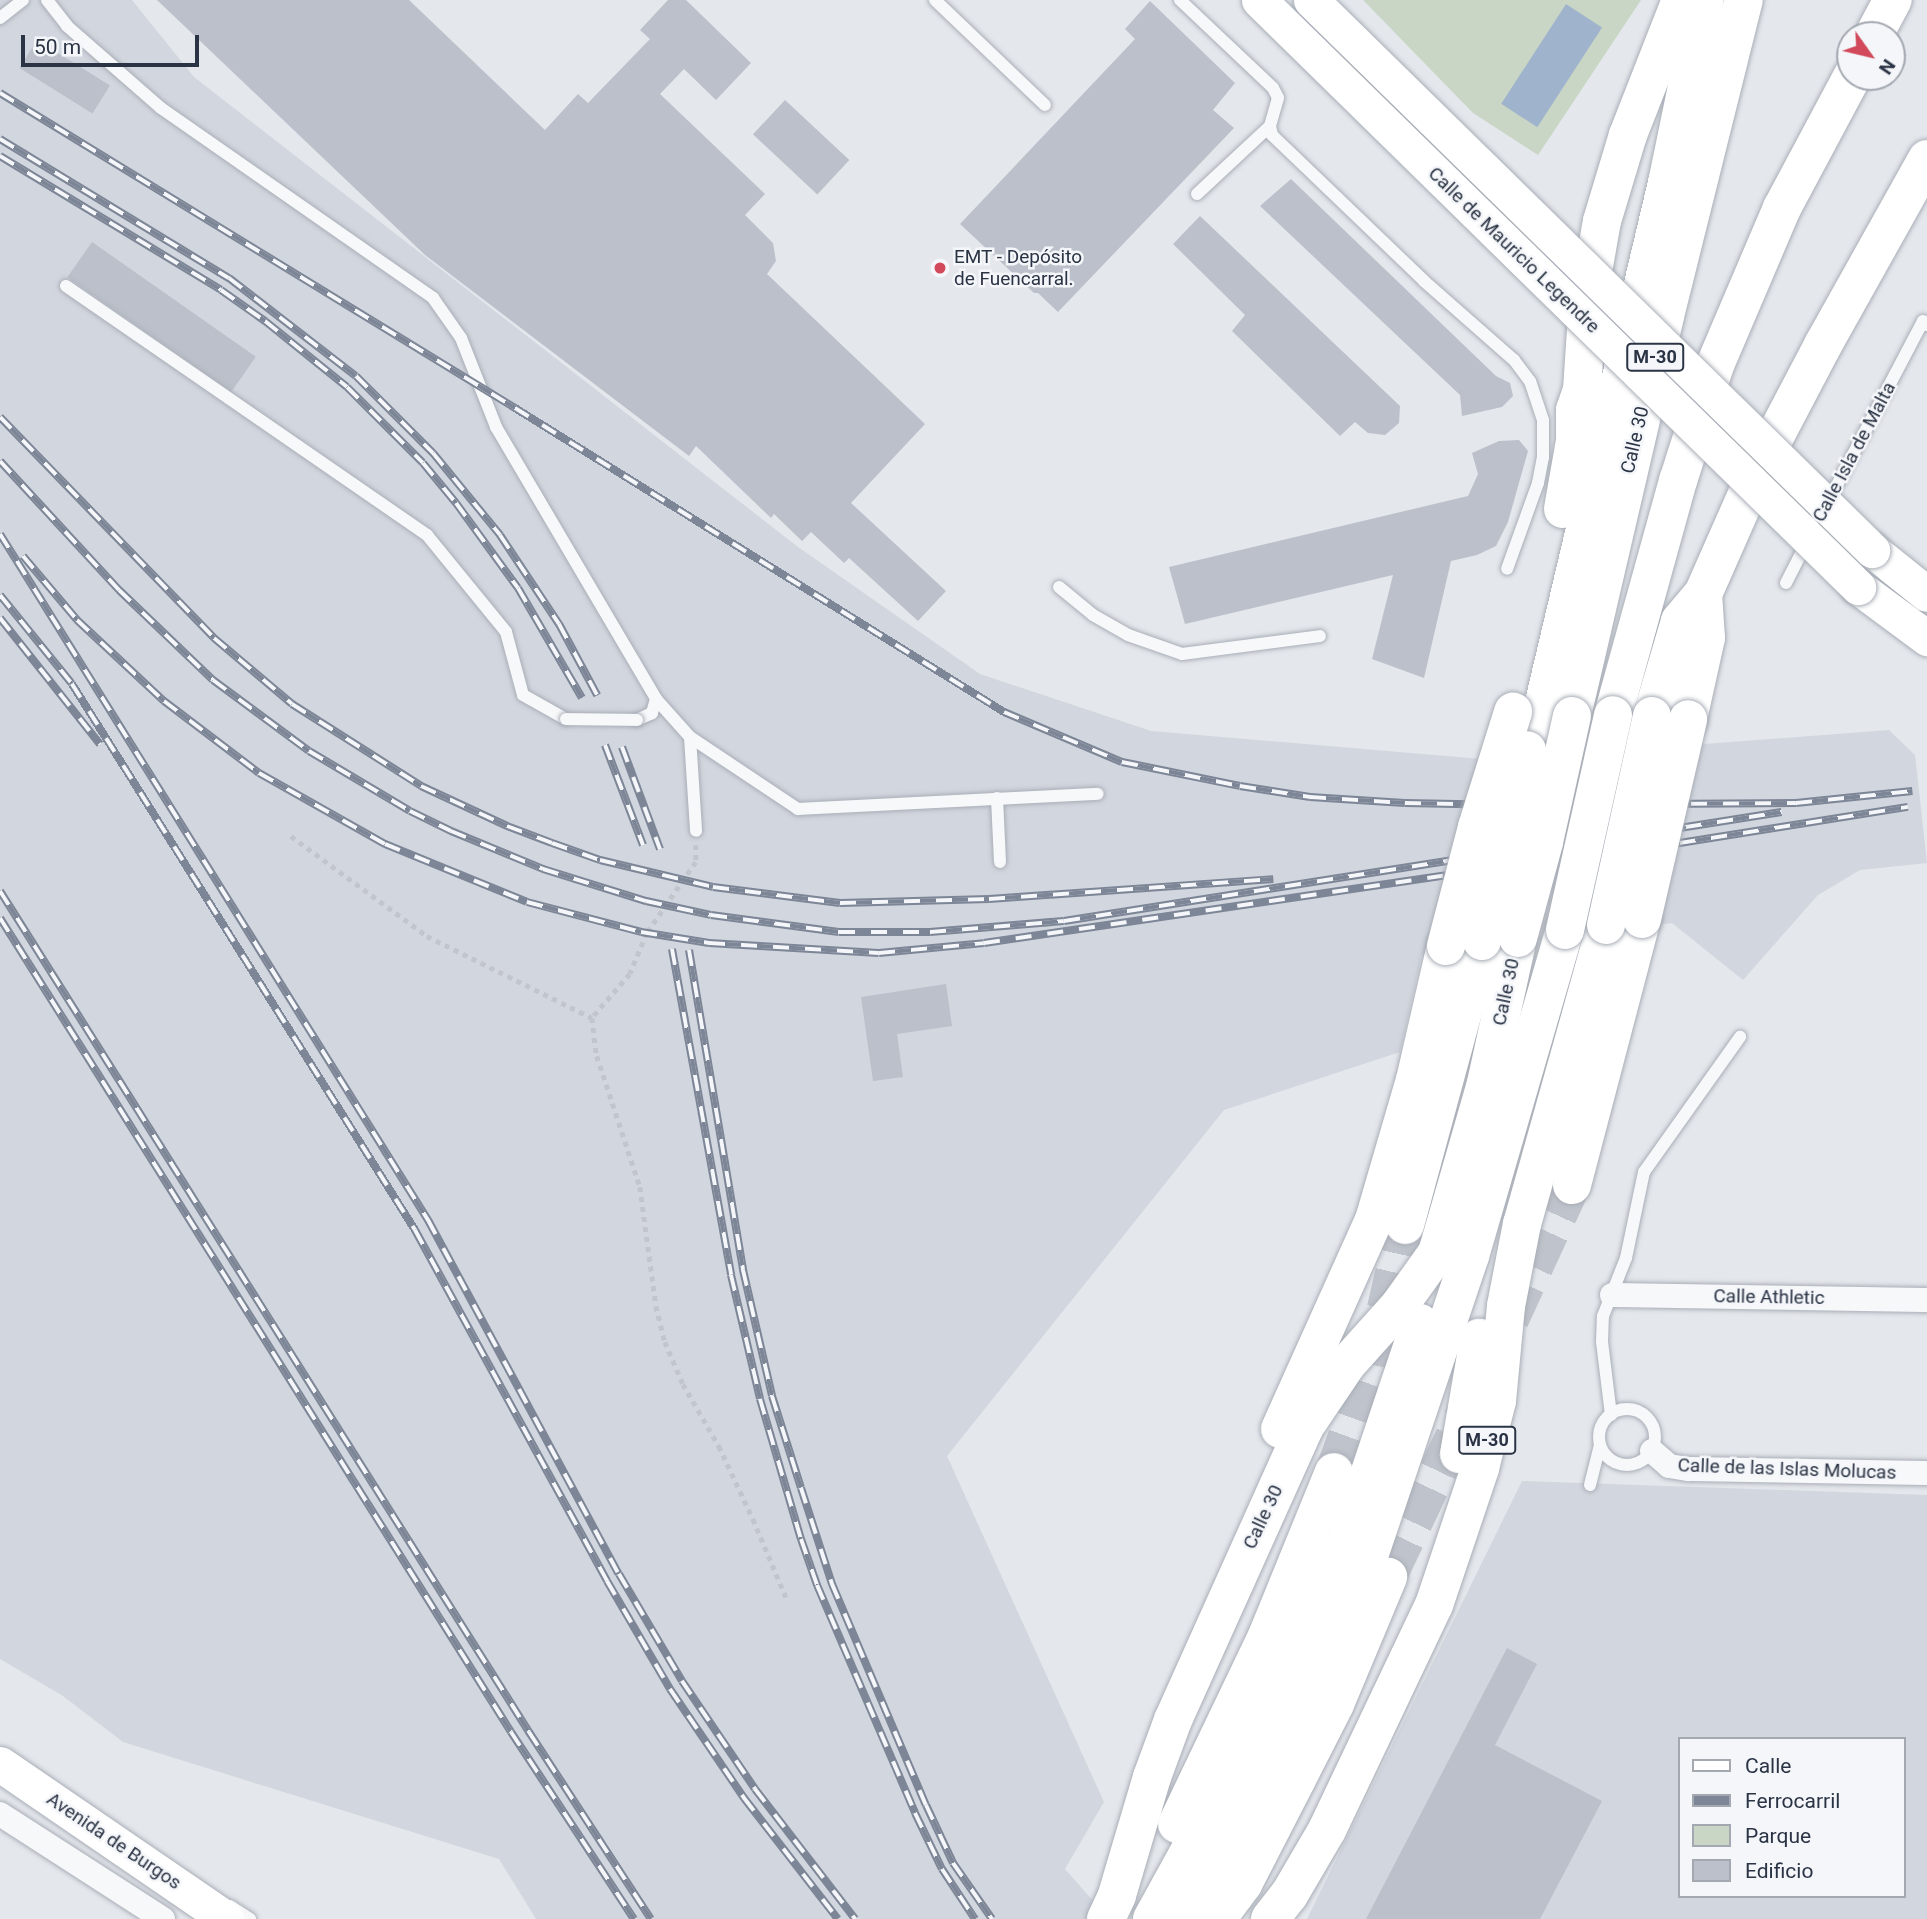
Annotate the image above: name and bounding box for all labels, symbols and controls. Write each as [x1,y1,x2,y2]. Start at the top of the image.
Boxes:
scale bar [24,21,203,65]
north arrow [1836,21,1906,91]
text: 50 m [34,35,81,59]
text: N [1874,55,1900,79]
street label: Calle de Mauricio Legendre [1424,162,1604,338]
place label: EMT - Depósito de Fuencarral. [954,246,1082,290]
marker: EMT - Depósito de Fuencarral. [932,260,948,276]
road number: M-30 [1625,342,1685,372]
street label: Calle Isla de Malta [1808,378,1900,526]
street label: Calle 30 [1616,404,1654,476]
street label: Calle 30 [1488,956,1524,1028]
street label: Calle Athletic [1713,1285,1825,1309]
road number: M-30 [1457,1426,1517,1455]
street label: Calle de las Islas Molucas [1677,1454,1897,1484]
street label: Calle 30 [1238,1481,1288,1553]
legend [1678,1737,1906,1898]
text: Calle [1745,1754,1791,1778]
street label: Avenida de Burgos [42,1788,186,1894]
text: Ferrocarril [1745,1789,1840,1813]
text: Parque [1745,1824,1811,1848]
text: Edificio [1745,1859,1813,1883]

